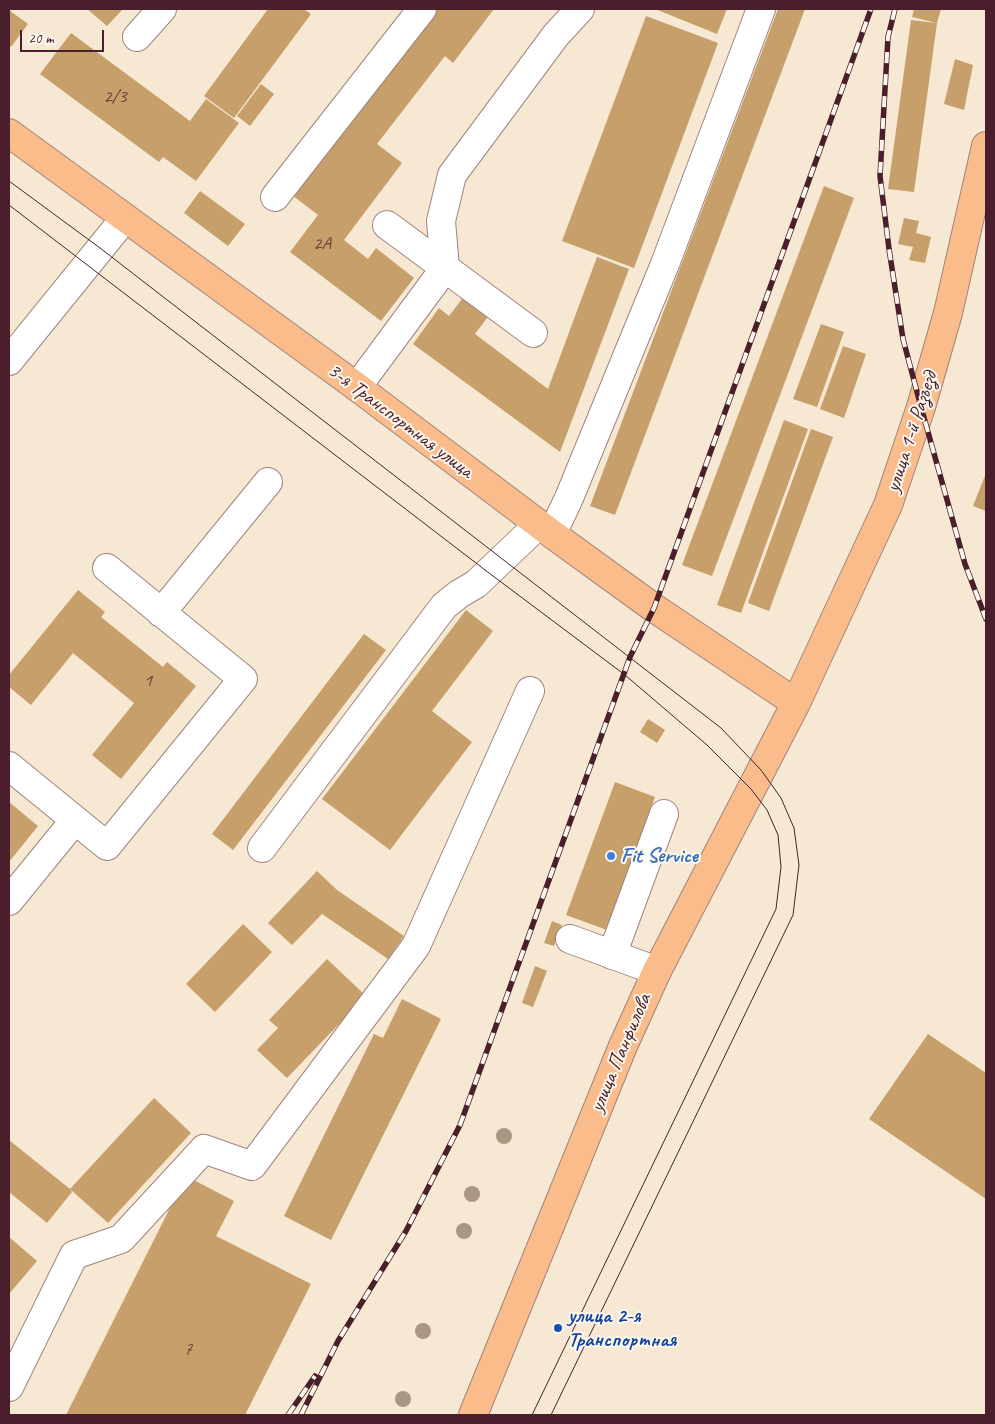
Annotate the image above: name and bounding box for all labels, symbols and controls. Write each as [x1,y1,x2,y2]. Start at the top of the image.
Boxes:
scale bar [22,20,106,52]
text: 20 m [28,29,54,48]
house number: 2/3 [103,86,127,108]
house number: 2А [313,233,331,255]
street label: 3-я Транспортная улица [322,358,478,484]
street label: улица 1-й Разъезд [881,369,943,495]
house number: 1 [144,670,152,692]
place label: Fit Service [621,843,698,869]
marker: Fit Service [605,850,617,862]
street label: улица Панфилова [585,990,657,1116]
place label: улица 2-я Транспортная [568,1303,676,1353]
marker: улица 2-я Транспортная [552,1322,564,1334]
house number: 7 [184,1339,192,1361]

